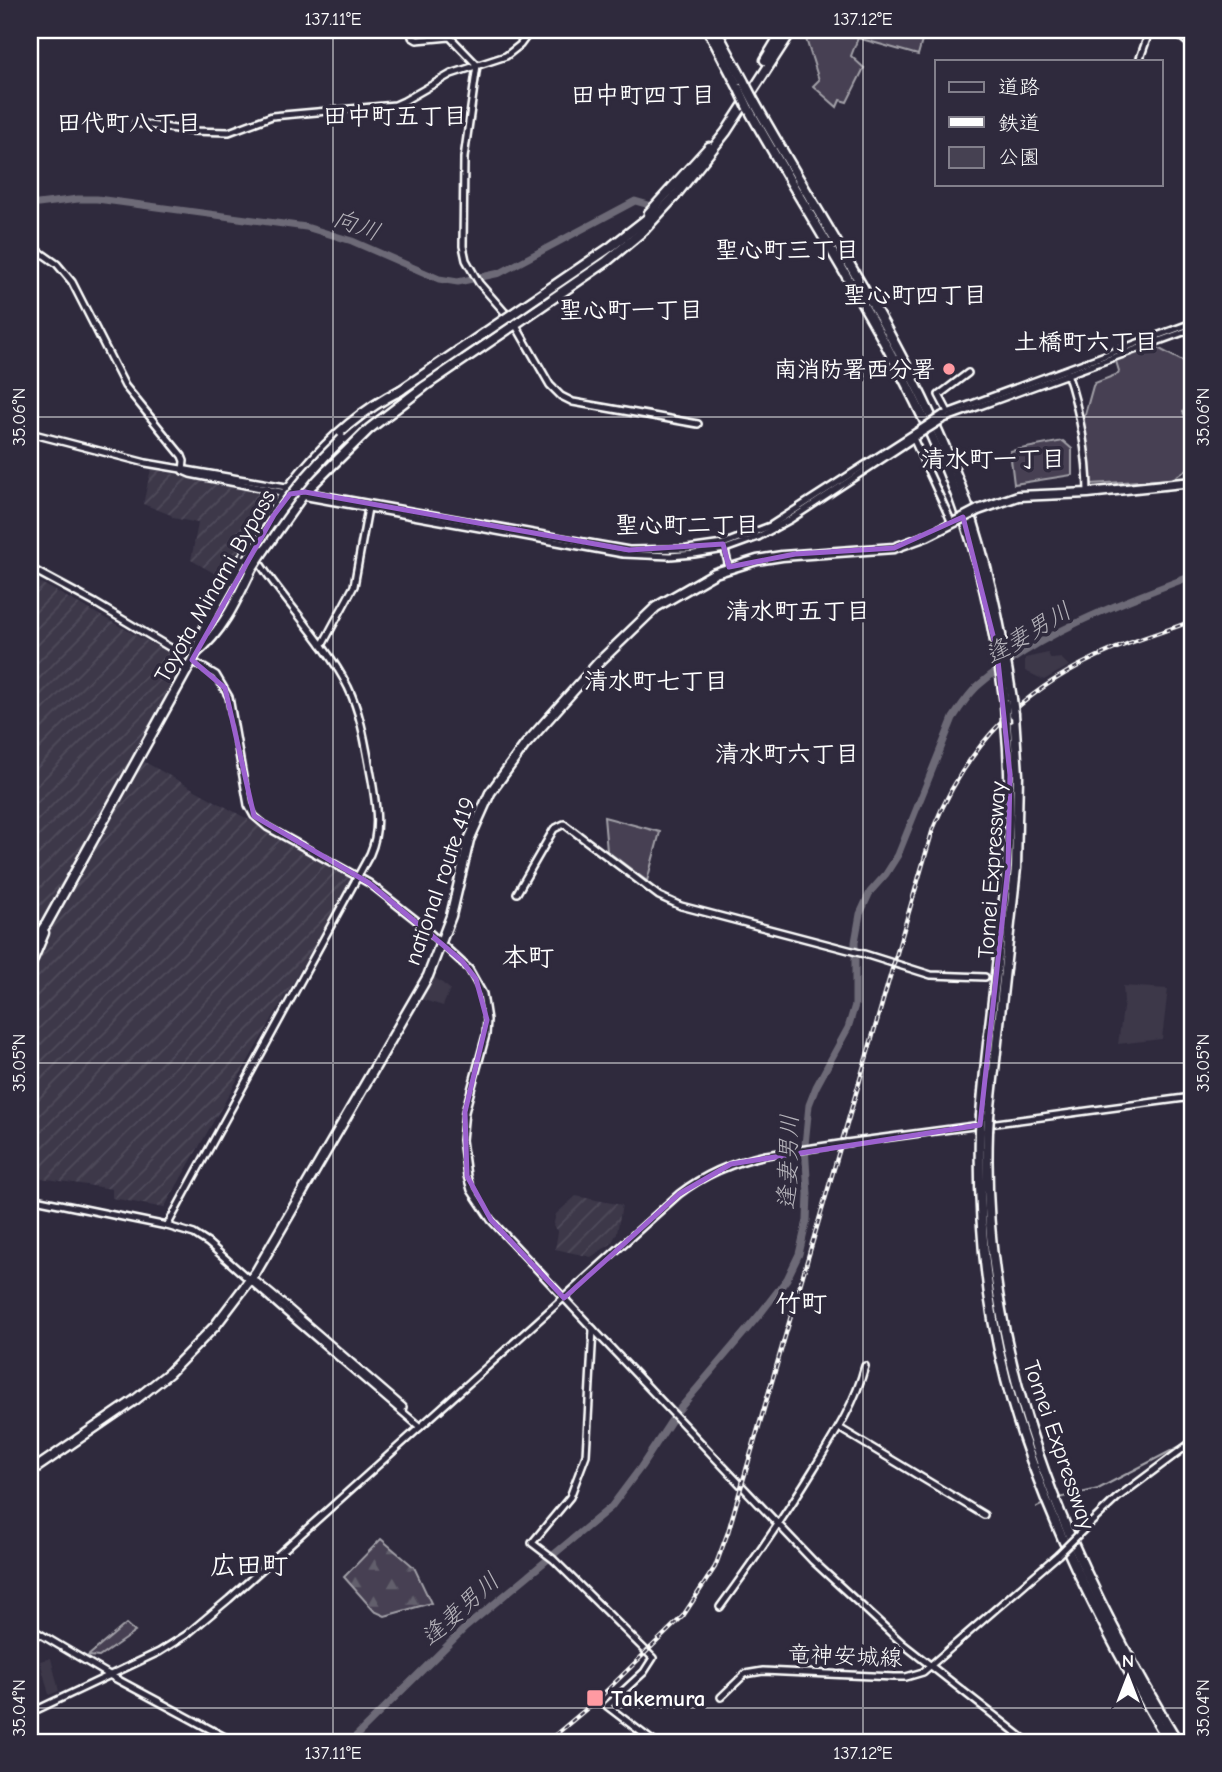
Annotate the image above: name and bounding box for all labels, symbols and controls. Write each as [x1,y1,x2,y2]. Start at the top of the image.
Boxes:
text: 137.11°E [304,9,362,30]
text: 137.12°E [833,9,893,30]
legend [935,60,1162,186]
text: 道路 [998,75,1040,99]
district label: 田中町四丁目 [571,81,715,109]
district label: 田中町五丁目 [323,102,467,130]
district label: 田代町八丁目 [57,109,201,137]
text: 鉄道 [998,111,1040,135]
text: 公園 [998,145,1040,169]
water label: 向川 [330,204,384,246]
district label: 聖心町三丁目 [715,236,859,264]
district label: 聖心町四丁目 [843,281,987,309]
district label: 聖心町一丁目 [559,296,703,324]
district label: 土橋町六丁目 [1014,328,1158,356]
place label: 南消防署西分署 [774,356,935,383]
marker: 南消防署西分署 [941,361,957,377]
text: 35.06°N [9,388,30,446]
text: 35.06°N [1193,388,1214,446]
district label: 清水町一丁目 [921,445,1065,473]
street label: Toyota Minami Bypass [149,485,281,687]
district label: 聖心町二丁目 [615,511,759,539]
water label: 逢妻男川 [980,596,1076,670]
district label: 清水町五丁目 [726,597,870,625]
district label: 清水町七丁目 [584,667,728,695]
district label: 清水町六丁目 [715,740,859,768]
street label: Tomei Expressway [972,780,1012,959]
street label: national route 419 [399,793,481,969]
district label: 本町 [502,943,554,973]
text: 35.05°N [9,1034,30,1092]
text: 35.05°N [1193,1034,1214,1092]
water label: 逢妻男川 [772,1114,804,1210]
district label: 竹町 [775,1289,827,1319]
street label: Tomei Expressway [1017,1357,1101,1534]
district label: 広田町 [210,1551,288,1581]
water label: 逢妻男川 [415,1566,505,1652]
street label: 竜神安城線 [787,1641,903,1671]
north arrow [1092,1642,1162,1712]
text: N [1122,1650,1134,1672]
text: 35.04°N [9,1679,30,1737]
text: 35.04°N [1193,1679,1214,1737]
place label: Takemura [611,1685,706,1712]
marker: Takemura [585,1688,605,1708]
text: 137.11°E [304,1743,362,1764]
text: 137.12°E [833,1743,893,1764]

